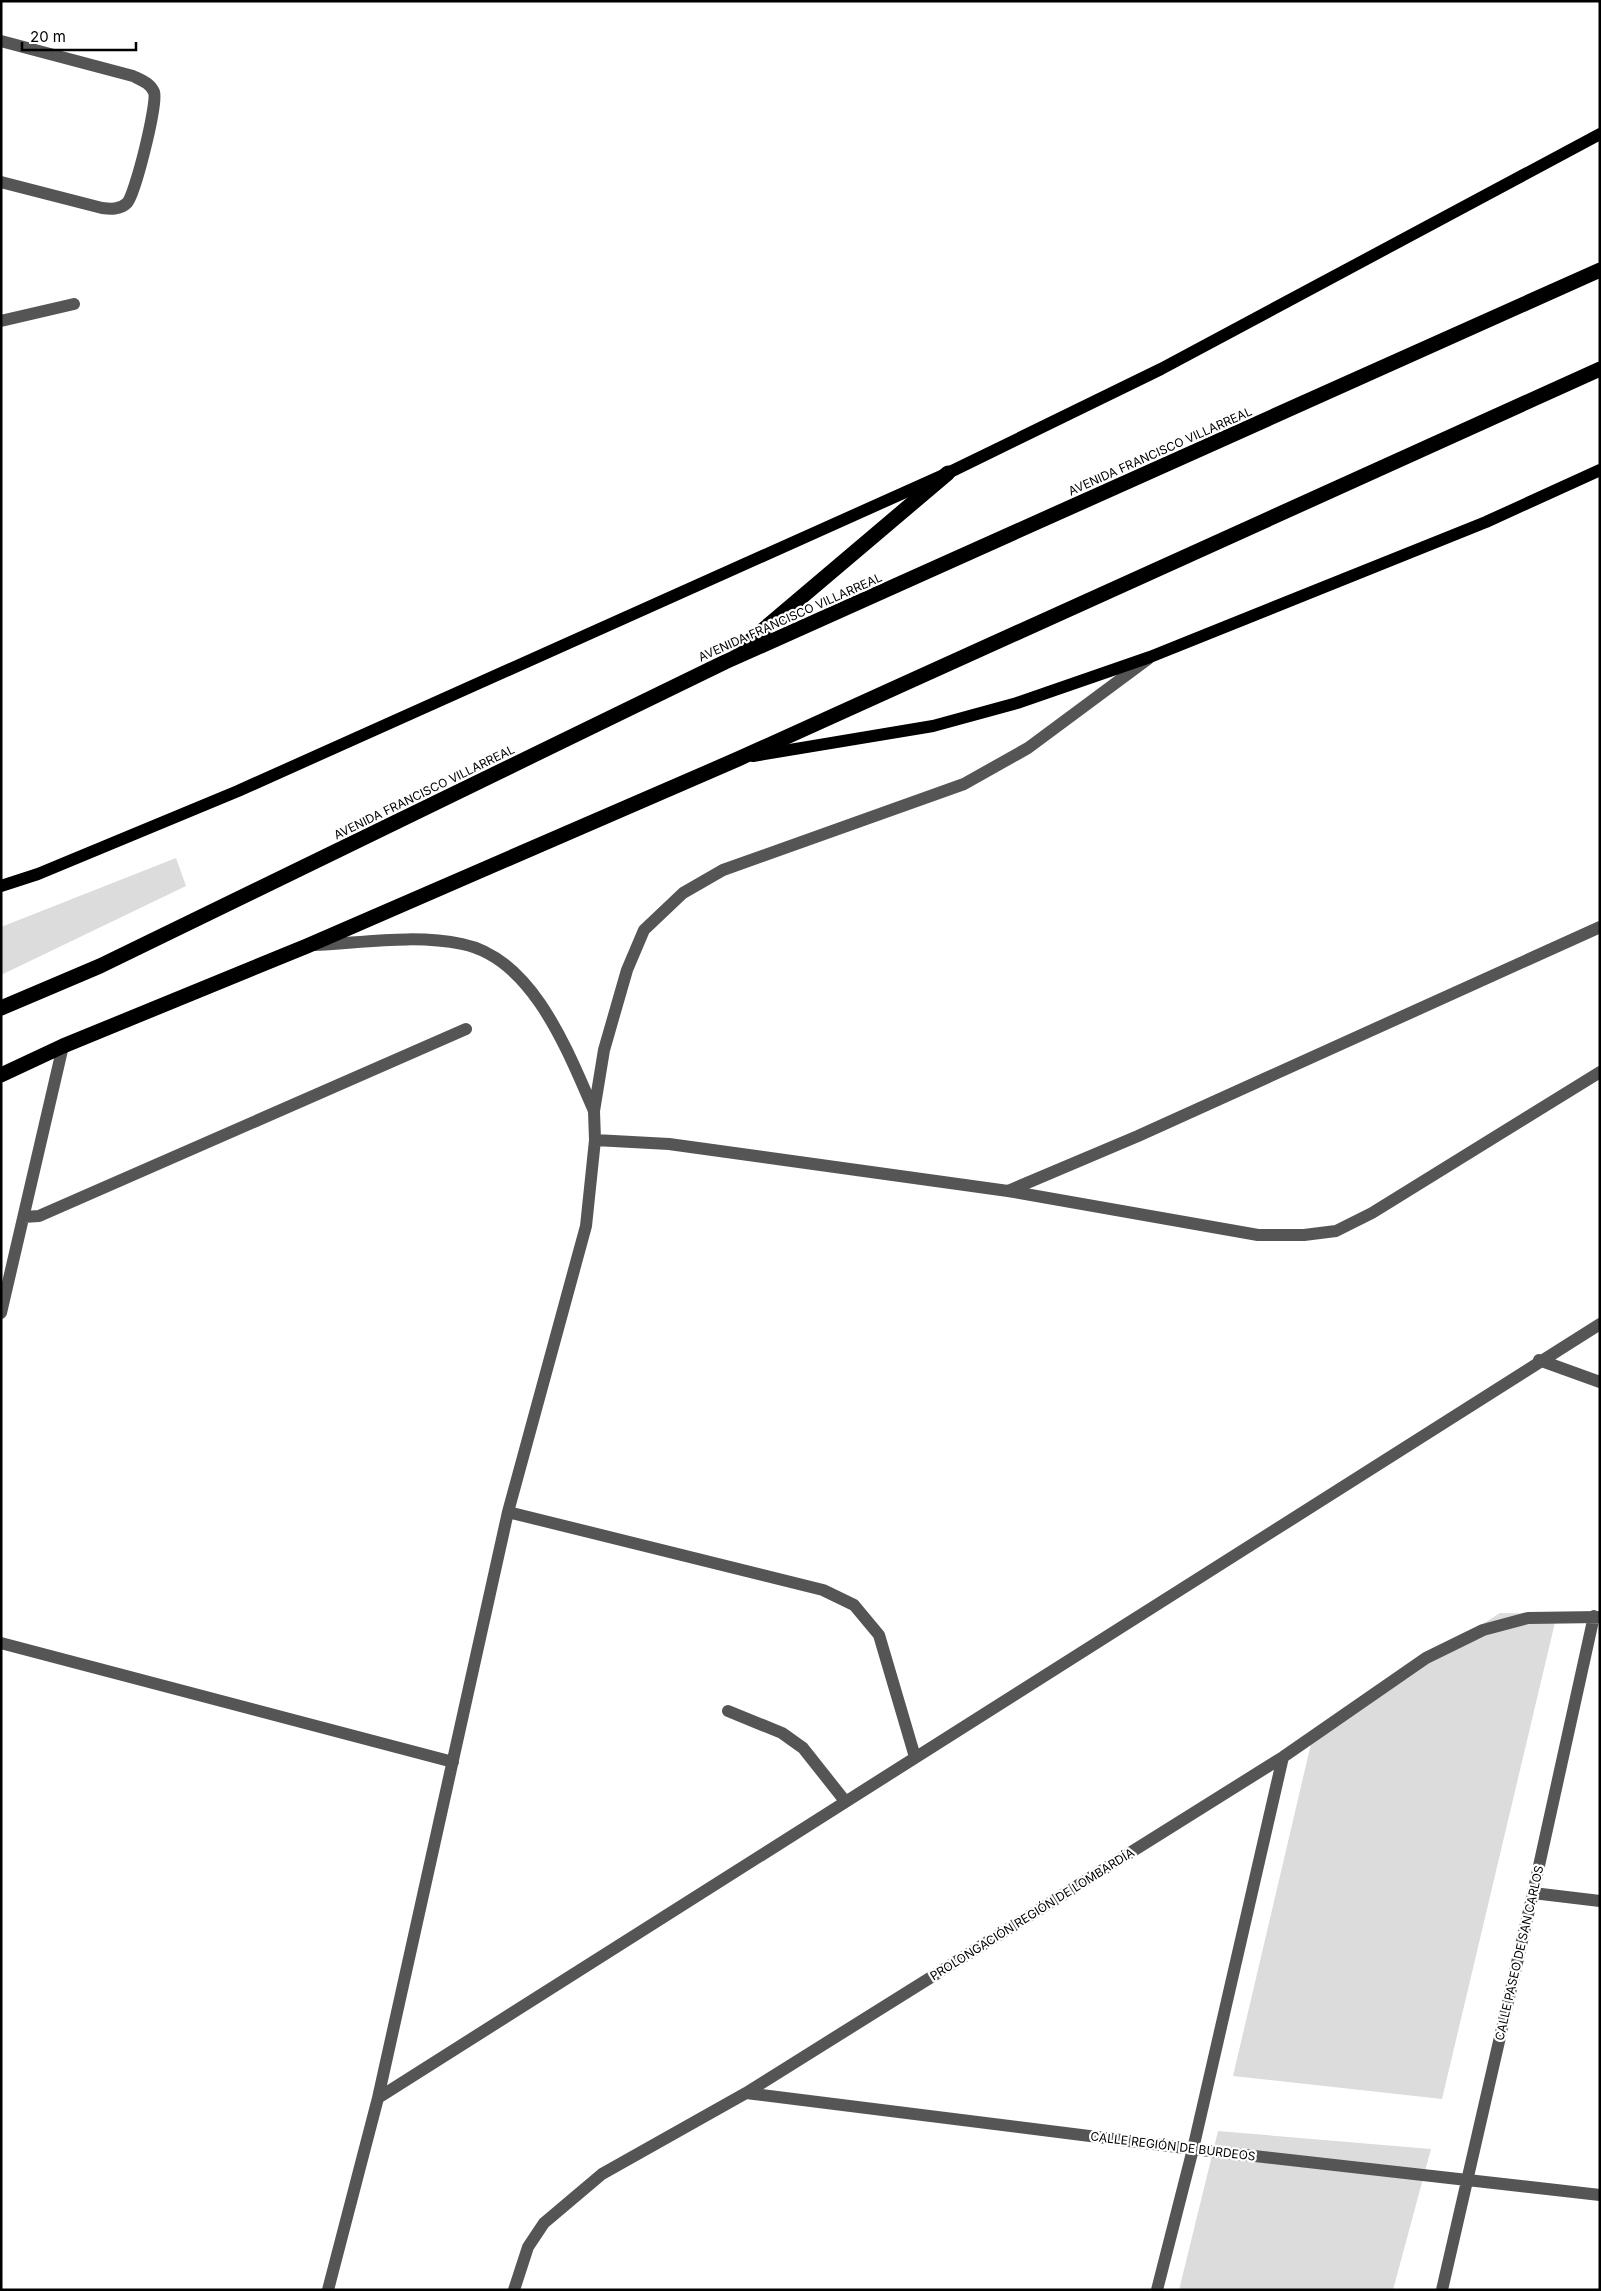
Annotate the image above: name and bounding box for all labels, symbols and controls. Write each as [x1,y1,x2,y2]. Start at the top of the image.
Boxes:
scale bar [22,20,136,52]
text: 20 m [30,27,66,46]
street label: AVENIDA FRANCISCO VILLARREAL [1066,404,1254,498]
street label: AVENIDA FRANCISCO VILLARREAL [696,570,884,664]
street label: AVENIDA FRANCISCO VILLARREAL [331,741,517,842]
street label: PROLONGACIÓN REGIÓN DE LOMBARDÍA [927,1845,1137,1983]
street label: CALLE PASEO DE SAN CARLOS [1492,1864,1547,2042]
street label: CALLE REGIÓN DE BURDEOS [1090,2128,1257,2164]

